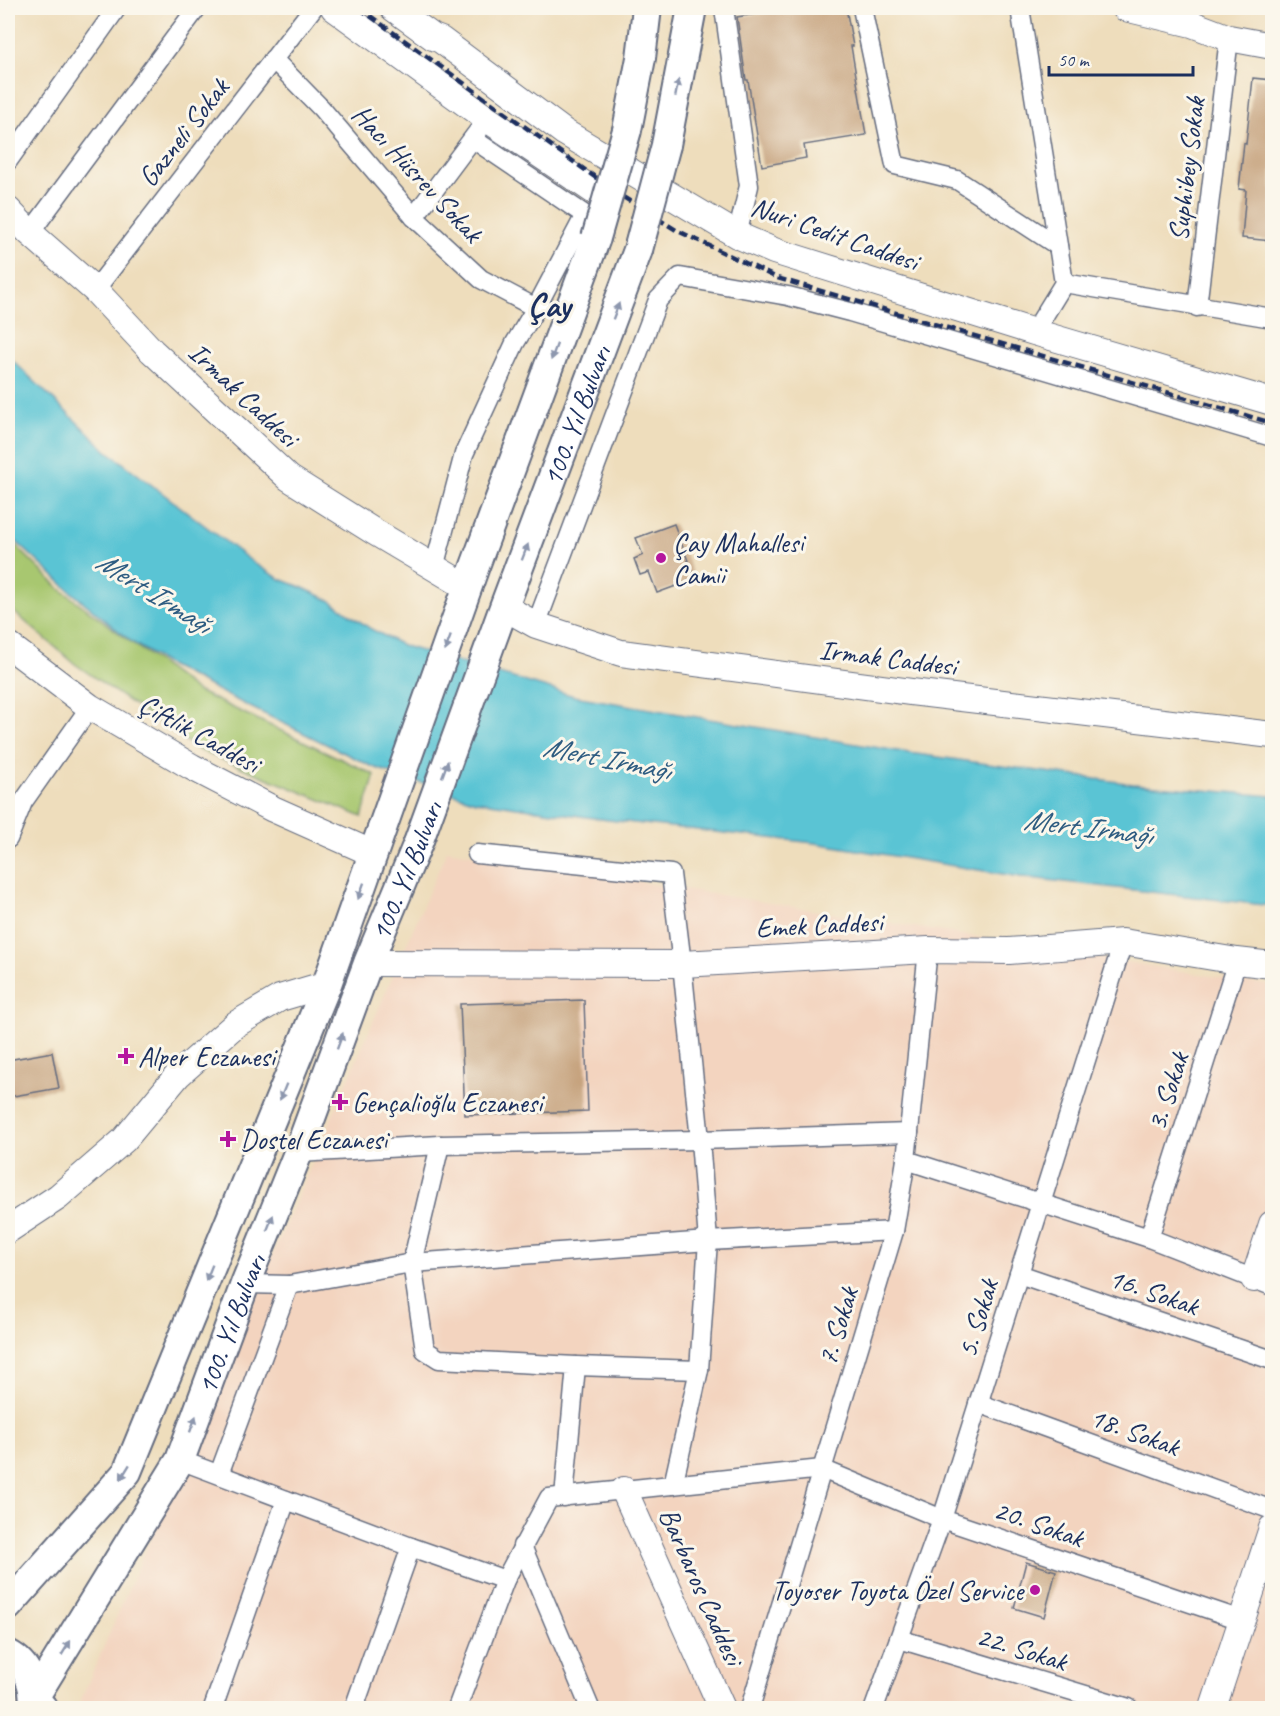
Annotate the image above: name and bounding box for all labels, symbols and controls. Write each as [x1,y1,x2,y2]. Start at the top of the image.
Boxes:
scale bar [1049,39,1193,77]
text: 50 m [1058,49,1091,71]
street label: Gazneli Sokak [130,70,238,194]
one-way arrow [673,78,682,97]
street label: Suphibey Sokak [1160,93,1213,243]
street label: Hacı Hüsrev Sokak [345,97,492,251]
street label: Nuri Cedit Caddesi [747,188,927,280]
district label: Çay [528,283,574,326]
one-way arrow [611,301,621,319]
street label: Irmak Caddesi [181,335,309,457]
street label: 100. Yıl Bulvarı [534,339,619,490]
one-way arrow [549,343,559,361]
place label: Çay Mahallesi Camii [673,525,807,592]
water label: Mert Irmağı [90,542,221,644]
one-way arrow [520,543,530,561]
marker: Çay Mahallesi Camii [654,551,668,565]
street label: Irmak Caddesi [817,632,962,684]
one-way arrow [442,634,452,652]
street label: Çiftlik Caddesi [133,686,270,784]
water label: Mert Irmağı [540,727,677,790]
one-way arrow [441,760,451,778]
street label: 100. Yıl Bulvarı [363,795,450,945]
water label: Mert Irmağı [1022,800,1157,854]
one-way arrow [355,882,365,900]
street label: Emek Caddesi [755,904,887,945]
one-way arrow [335,1031,345,1049]
place label: Alper Eczanesi [138,1039,279,1074]
street label: 3. Sokak [1139,1046,1197,1135]
marker: Alper Eczanesi [119,1049,133,1063]
one-way arrow [278,1084,288,1102]
place label: Gençalioğlu Eczanesi [352,1085,546,1120]
marker: Gençalioğlu Eczanesi [333,1095,347,1109]
place label: Dostel Eczanesi [240,1122,391,1157]
marker: Dostel Eczanesi [221,1132,235,1146]
one-way arrow [265,1213,275,1231]
street label: 100. Yıl Bulvarı [189,1247,274,1399]
street label: 16. Sokak [1104,1260,1205,1324]
one-way arrow [204,1264,214,1282]
street label: 5. Sokak [949,1273,1006,1361]
street label: 7. Sokak [809,1281,866,1369]
street label: 18. Sokak [1085,1399,1186,1464]
one-way arrow [188,1415,198,1433]
one-way arrow [120,1463,131,1480]
street label: 20. Sokak [989,1492,1090,1556]
street label: Barbaros Caddesi [651,1502,753,1673]
place label: Toyoser Toyota Özel Service [772,1573,1025,1608]
marker: Toyoser Toyota Özel Service [1028,1583,1042,1597]
street label: 22. Sokak [973,1618,1073,1679]
one-way arrow [60,1640,71,1656]

